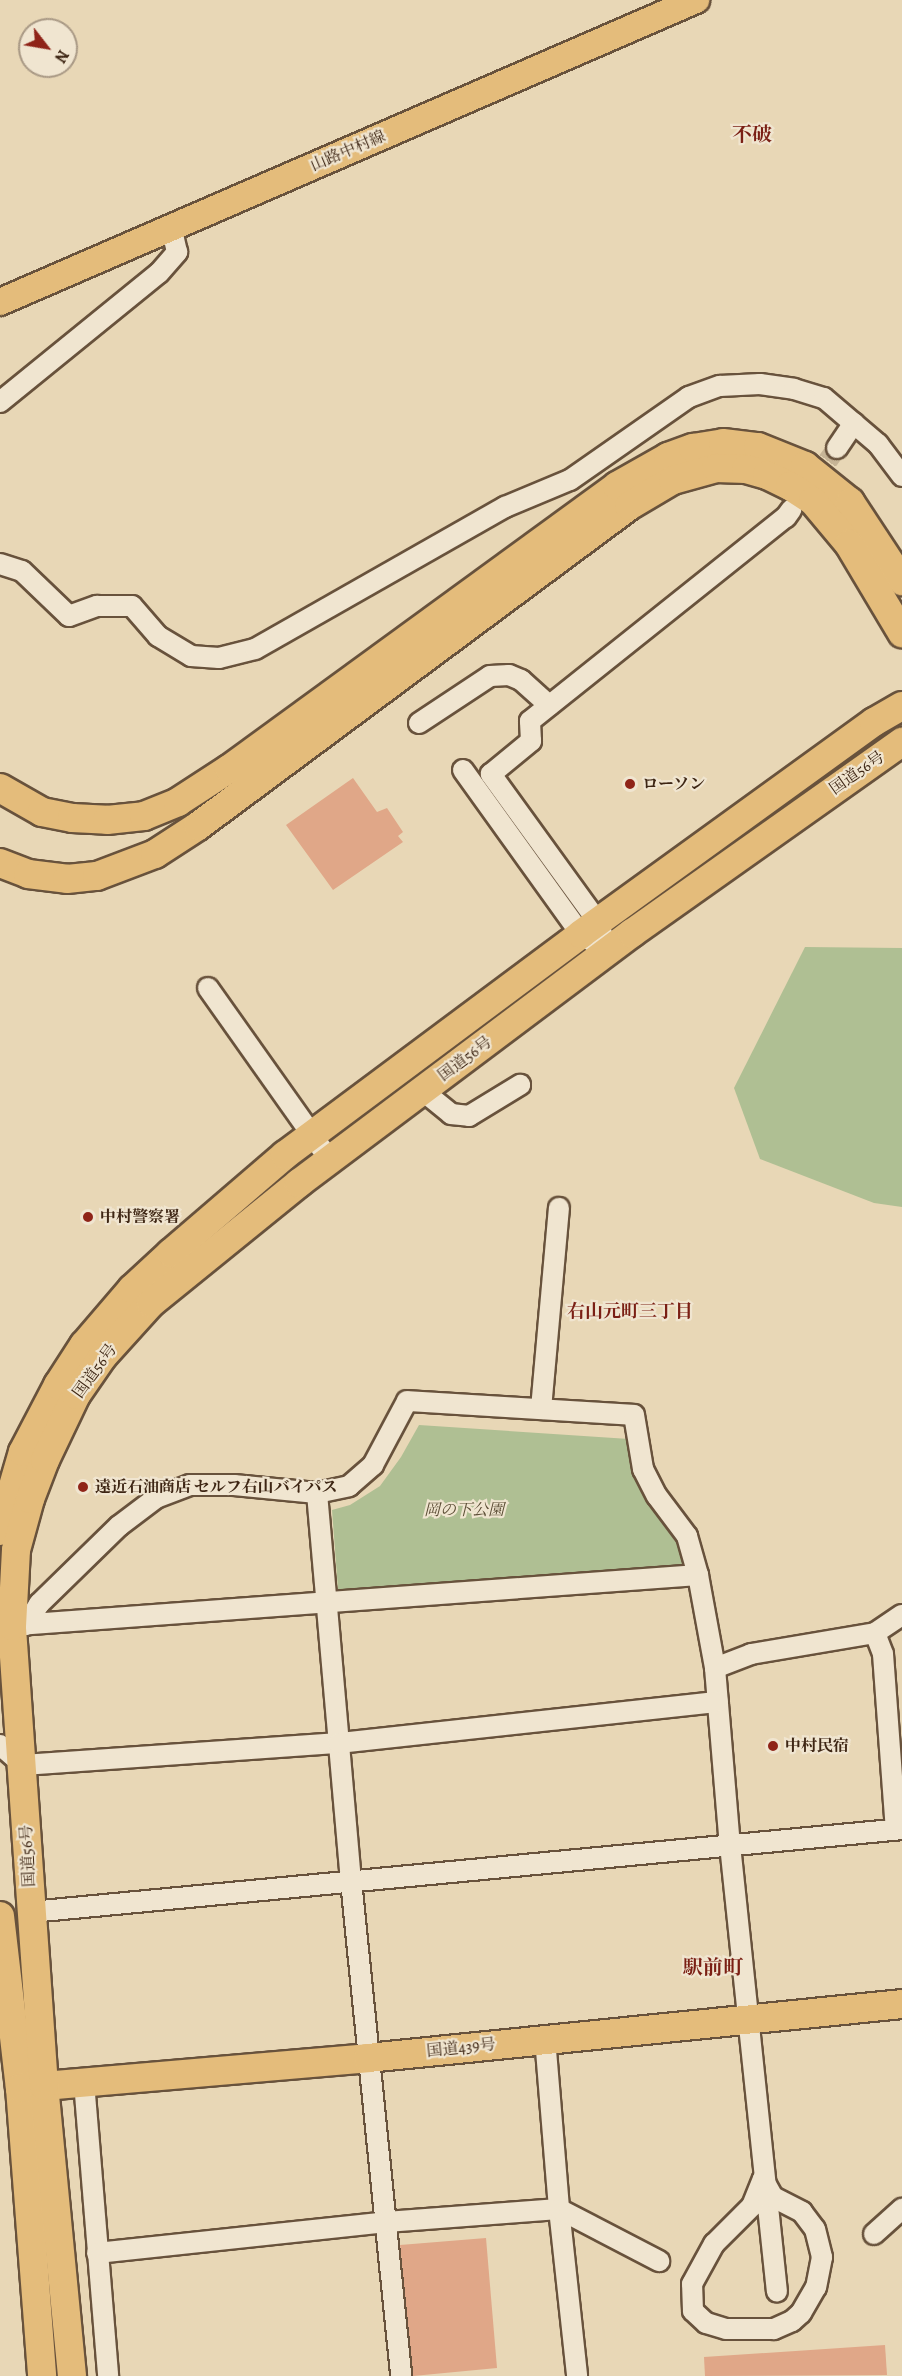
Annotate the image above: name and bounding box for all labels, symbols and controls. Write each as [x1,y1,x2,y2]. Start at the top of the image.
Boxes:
north arrow [18,18,78,78]
text: N [49,46,74,67]
district label: 不破 [732,122,772,146]
street label: 山路中村線 [307,127,389,175]
street label: 国道56号 [826,747,888,799]
place label: ローソン [642,774,706,794]
marker: ローソン [623,777,637,791]
street label: 国道56号 [434,1033,496,1085]
place label: 中村警察署 [100,1207,180,1227]
marker: 中村警察署 [81,1210,95,1224]
district label: 右山元町三丁目 [567,1300,693,1322]
street label: 国道56号 [69,1340,121,1402]
place label: 遠近石油商店 セルフ右山バイパス [95,1477,338,1497]
marker: 遠近石油商店 セルフ右山バイパス [76,1480,90,1494]
park label: 岡の下公園 [424,1500,504,1520]
place label: 中村民宿 [785,1736,849,1756]
marker: 中村民宿 [766,1739,780,1753]
street label: 国道56号 [17,1824,39,1888]
district label: 駅前町 [683,1955,743,1979]
street label: 国道439号 [426,2035,496,2061]

